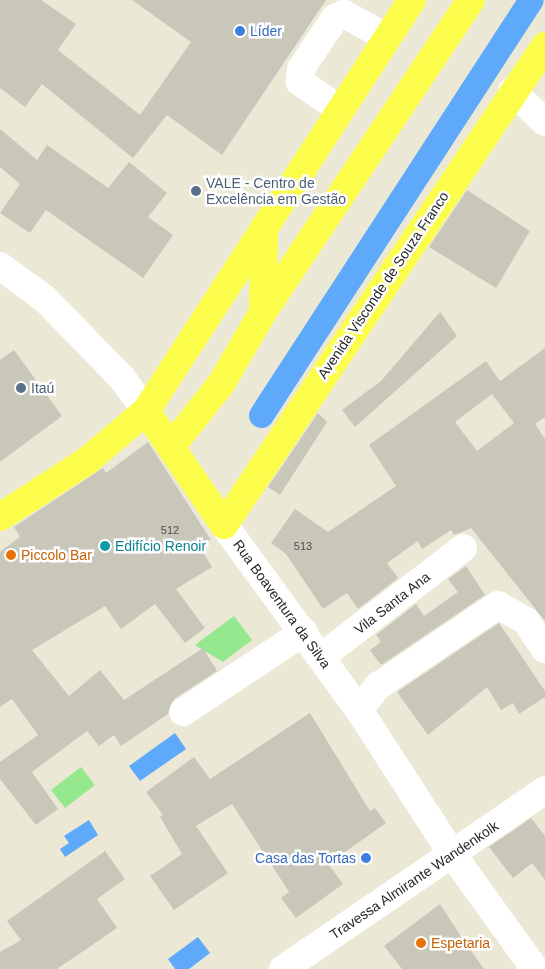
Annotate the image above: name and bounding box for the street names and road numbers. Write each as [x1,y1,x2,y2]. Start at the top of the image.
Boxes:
street label: Avenida Visconde de Souza Franco [314,188,452,382]
street label: Rua Boaventura da Silva [230,536,334,672]
street label: Vila Santa Ana [350,568,434,638]
street label: Travessa Almirante Wandenkolk [326,817,502,943]

